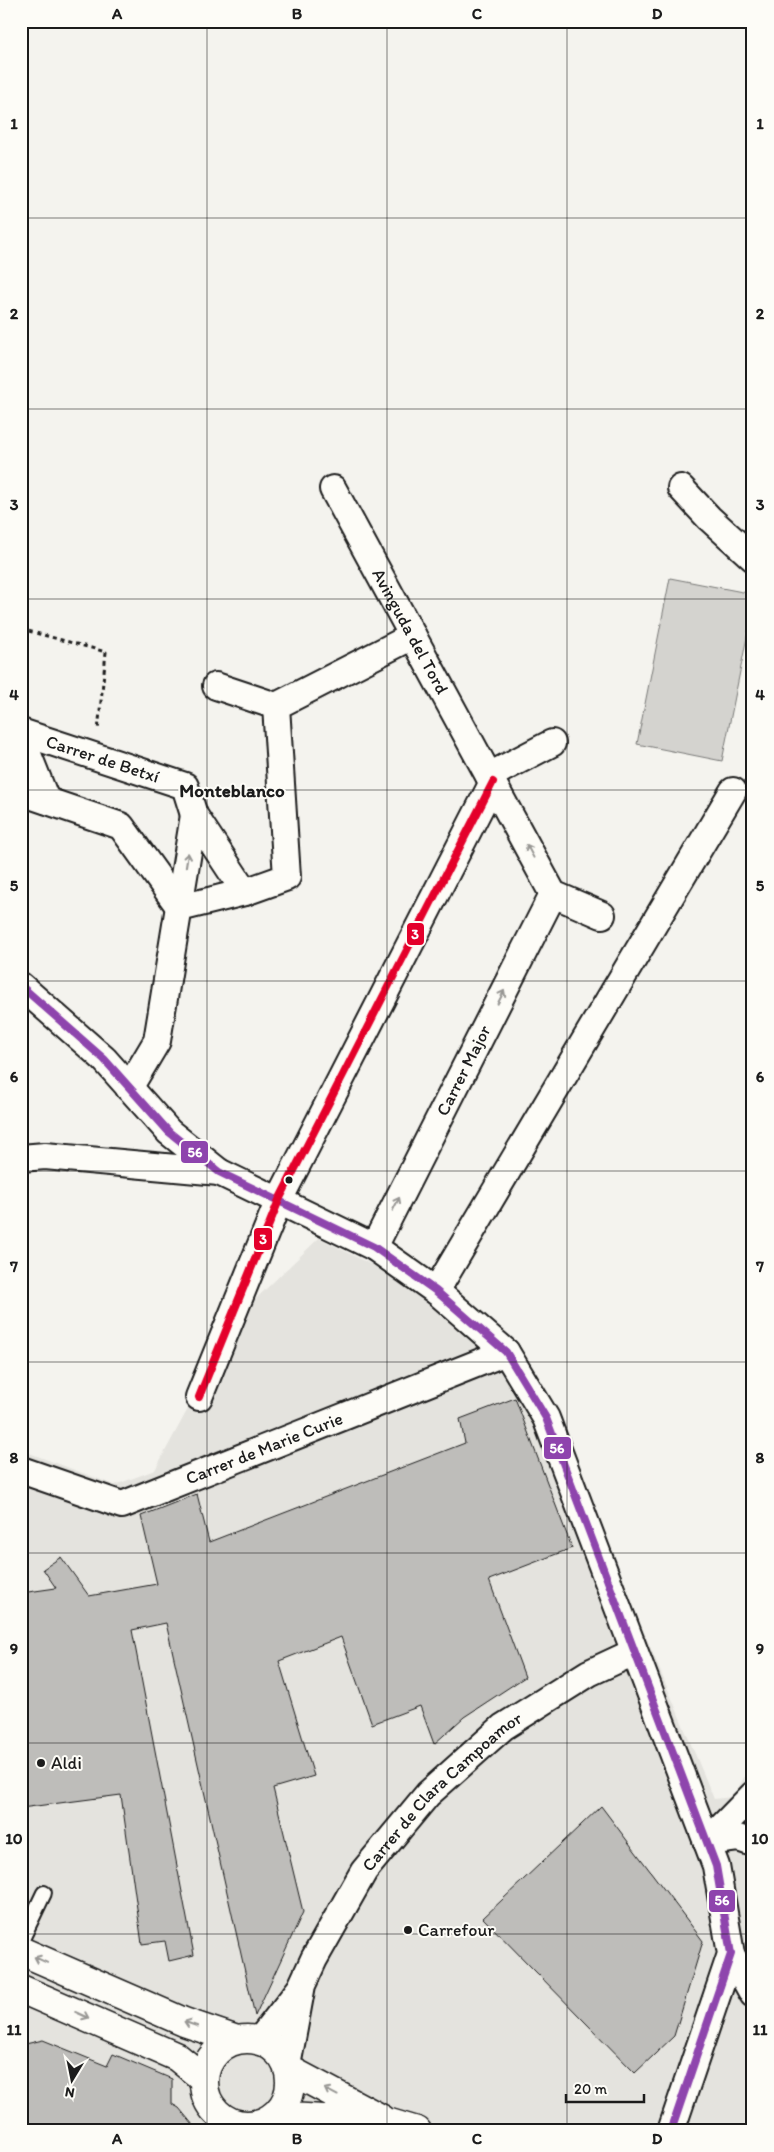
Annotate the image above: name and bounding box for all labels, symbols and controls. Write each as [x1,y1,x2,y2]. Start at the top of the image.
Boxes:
text: A [111,4,123,23]
text: B [292,4,303,23]
text: C [472,4,483,23]
text: D [652,4,663,23]
text: 1 [10,114,18,133]
text: 1 [756,114,764,133]
text: 2 [10,304,19,323]
text: 2 [756,304,765,323]
text: 3 [10,495,19,514]
text: 3 [756,495,765,514]
street label: Avinguda del Tord [367,565,454,698]
text: 4 [9,685,19,704]
text: 4 [755,685,765,704]
street label: Carrer de Betxí [43,730,162,788]
district label: Monteblanco [179,779,285,802]
one-way arrow [525,844,535,859]
one-way arrow [182,852,192,868]
text: 5 [10,876,19,895]
text: 5 [756,876,765,895]
line badge: 3 [406,922,425,946]
text: 3 [411,926,419,943]
one-way arrow [496,989,506,1004]
street label: Carrer Major [431,1021,496,1119]
text: 6 [10,1067,19,1086]
text: 6 [756,1067,765,1086]
line badge: 56 [180,1140,209,1164]
text: 56 [188,1144,203,1161]
unlabelled marker [284,1175,294,1185]
one-way arrow [392,1197,401,1212]
line badge: 3 [253,1227,273,1251]
text: 3 [259,1231,267,1248]
text: 7 [9,1257,18,1276]
text: 7 [755,1257,764,1276]
street label: Carrer de Marie Curie [183,1407,346,1489]
line badge: 56 [543,1436,572,1460]
text: 56 [550,1440,565,1457]
text: 8 [10,1448,19,1467]
text: 8 [756,1448,765,1467]
text: 9 [10,1639,18,1658]
text: 9 [756,1639,764,1658]
street label: Carrer de Clara Campoamor [357,1707,527,1876]
place label: Aldi [51,1752,82,1774]
marker: Aldi [35,1757,47,1769]
text: 10 [5,1829,23,1848]
text: 10 [751,1829,769,1848]
line badge: 56 [708,1889,736,1913]
text: 56 [715,1892,730,1909]
place label: Carrefour [418,1919,495,1941]
marker: Carrefour [402,1924,414,1936]
one-way arrow [34,1954,49,1964]
one-way arrow [74,2011,89,2021]
one-way arrow [183,2019,199,2028]
text: 11 [7,2020,22,2039]
text: 11 [753,2020,768,2039]
north arrow [48,2054,98,2104]
scale bar [566,2072,644,2104]
text: 20 m [574,2080,608,2098]
text: N [64,2083,76,2102]
one-way arrow [324,2087,339,2097]
text: A [111,2129,123,2148]
text: B [292,2129,303,2148]
text: C [472,2129,483,2148]
text: D [652,2129,663,2148]

